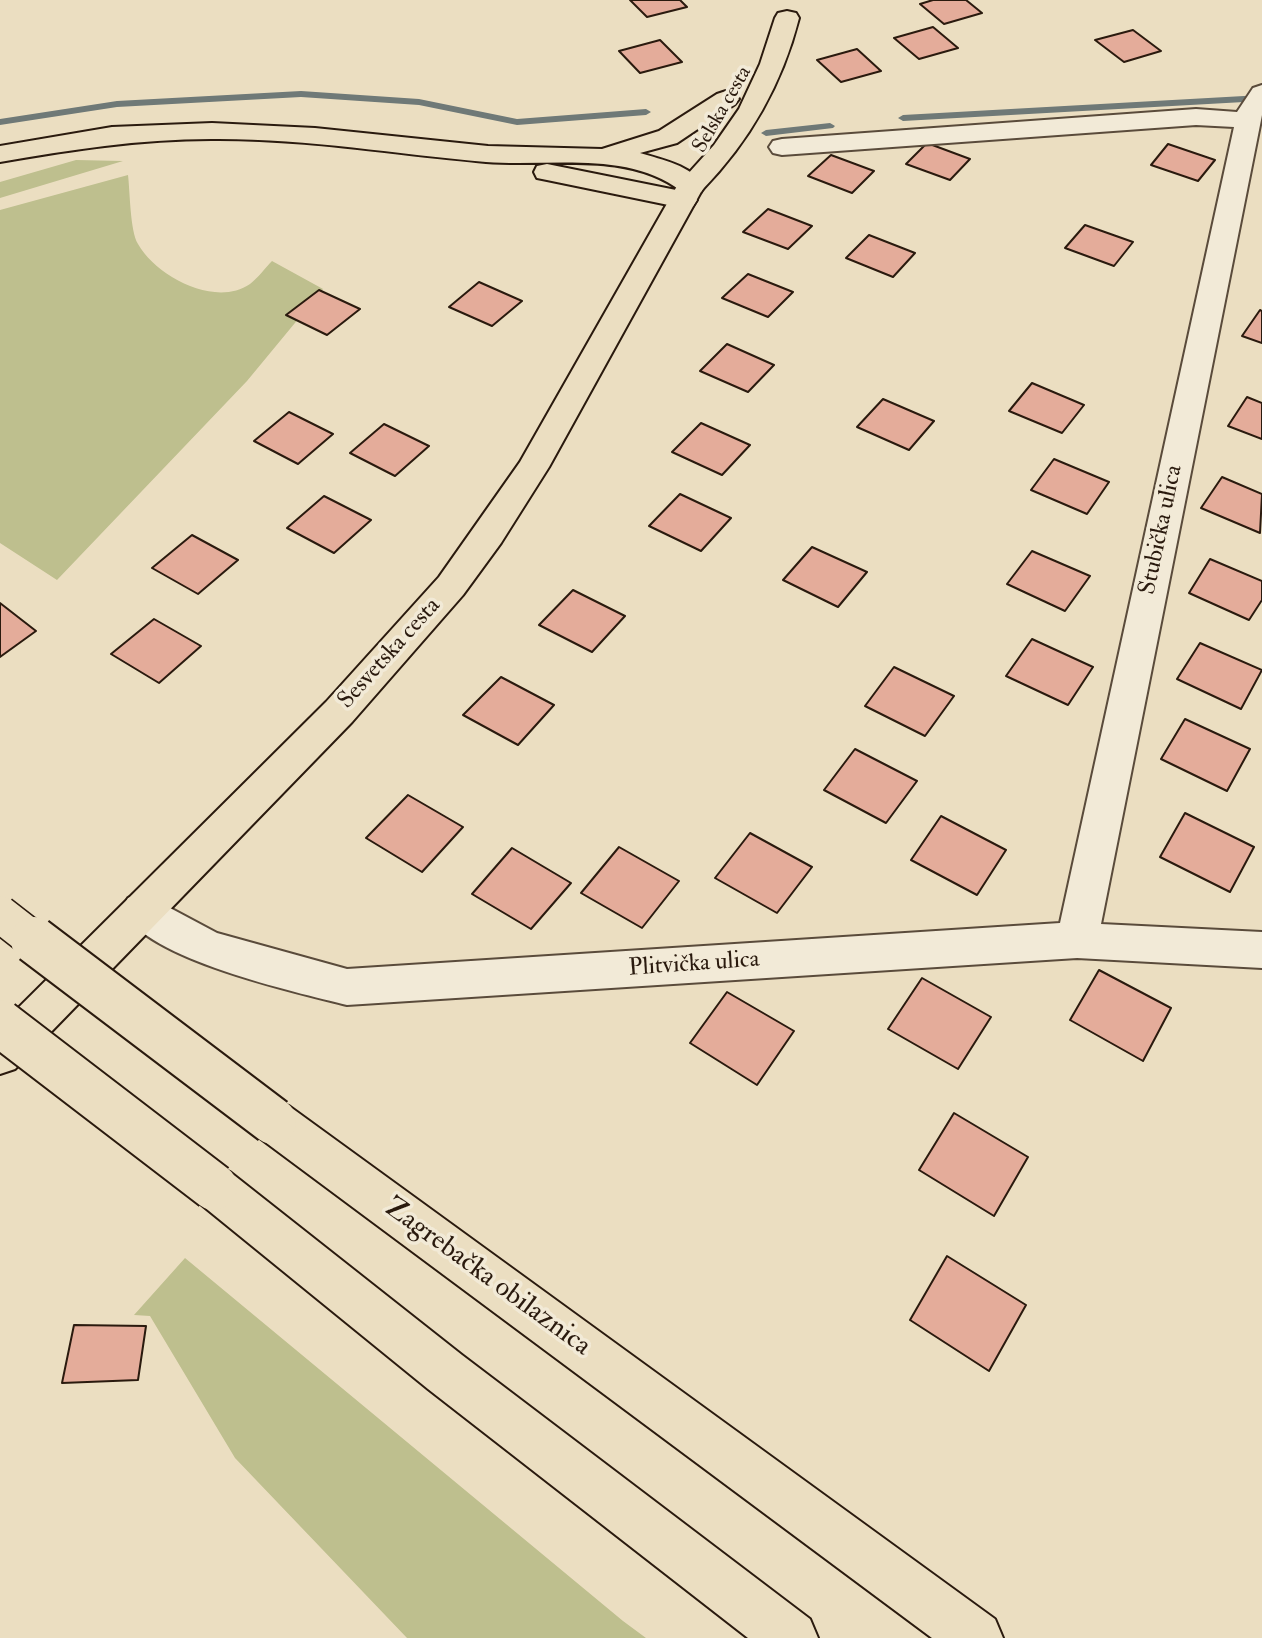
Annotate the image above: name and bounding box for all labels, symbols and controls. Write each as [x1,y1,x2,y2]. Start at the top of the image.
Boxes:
street label: Selska cesta [688,62,758,158]
street label: Stubička ulica [1134,463,1190,597]
street label: Sesvetska cesta [333,593,447,715]
street label: Plitvička ulica [628,946,760,984]
street label: Zagrebačka obilaznica [377,1192,597,1364]

